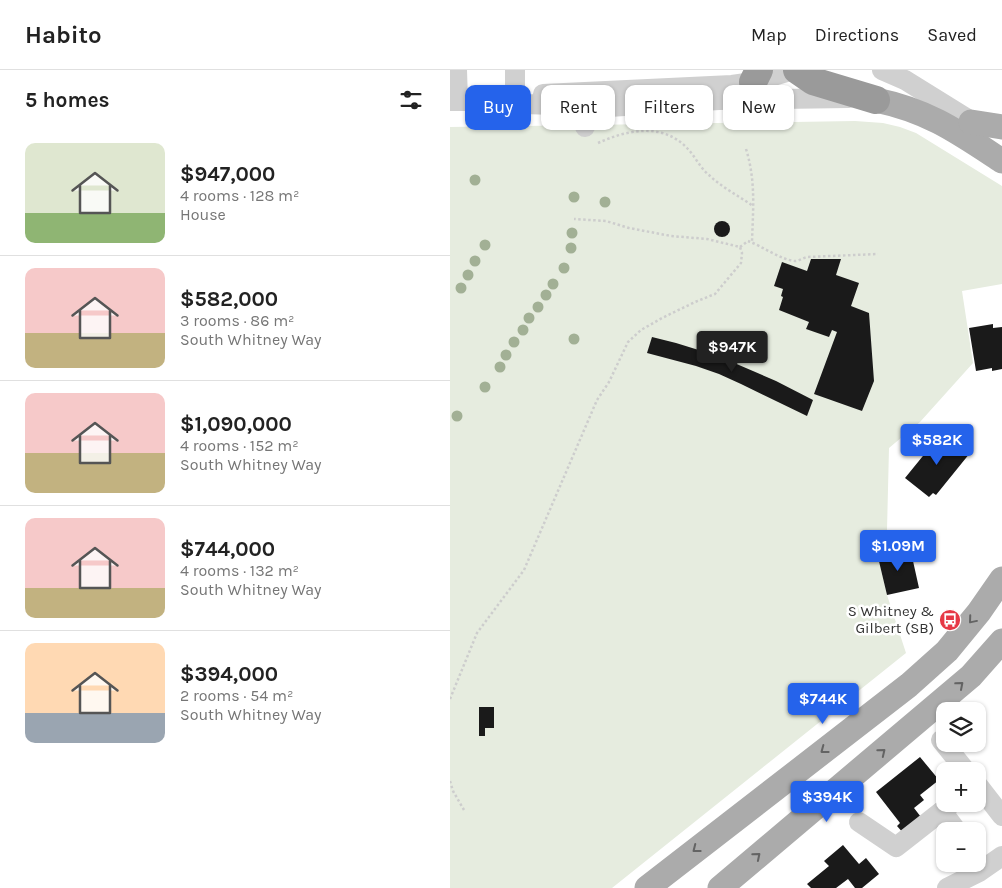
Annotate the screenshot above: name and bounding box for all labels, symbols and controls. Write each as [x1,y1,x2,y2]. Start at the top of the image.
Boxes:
text: Habito [25,21,102,49]
text: Map [751,24,787,46]
text: Directions [815,24,899,46]
text: Saved [927,24,977,46]
chip: Buy [465,85,531,130]
chip: Rent [541,85,615,130]
chip: Filters [625,85,713,130]
chip: New [723,85,794,130]
icon: filters [397,86,425,114]
text: 5 homes [25,88,110,112]
text: $947,000 [180,162,275,186]
icon: home [65,163,125,223]
text: 4 rooms · 128 m² [180,186,299,205]
text: House [180,205,226,224]
text: $582,000 [180,287,278,311]
icon: home [65,288,125,348]
text: 3 rooms · 86 m² [180,311,295,330]
text: South Whitney Way [180,330,322,349]
pin: $947K [697,330,767,373]
text: $947K [708,337,756,356]
text: $1,090,000 [180,412,292,436]
icon: home [65,413,125,473]
pin: $582K [902,424,972,466]
text: $582K [912,430,962,449]
text: 4 rooms · 152 m² [180,436,299,455]
text: South Whitney Way [180,455,322,474]
pin: $1.09M [857,530,939,572]
text: $1.09M [871,536,925,555]
text: $744,000 [180,537,275,561]
icon: home [65,538,125,598]
text: 4 rooms · 132 m² [180,561,299,580]
text: South Whitney Way [180,580,322,599]
place label: S Whitney & Gilbert (SB) [848,602,934,637]
bus stop icon: S Whitney & Gilbert (SB) [938,608,962,632]
one-way arrow [970,614,978,623]
text: $394,000 [180,662,278,686]
icon: home [65,663,125,723]
pin: $744K [788,682,858,725]
one-way arrow [954,683,963,691]
text: 2 rooms · 54 m² [180,686,293,705]
text: $744K [799,689,847,708]
map controls [936,702,986,872]
button: layers [936,702,986,752]
text: South Whitney Way [180,705,322,724]
one-way arrow [821,744,830,752]
one-way arrow [876,749,885,758]
button: + [936,762,986,812]
pin: $394K [792,780,862,823]
text: $394K [802,787,852,806]
button: − [936,822,986,872]
one-way arrow [693,844,702,852]
one-way arrow [751,854,760,862]

